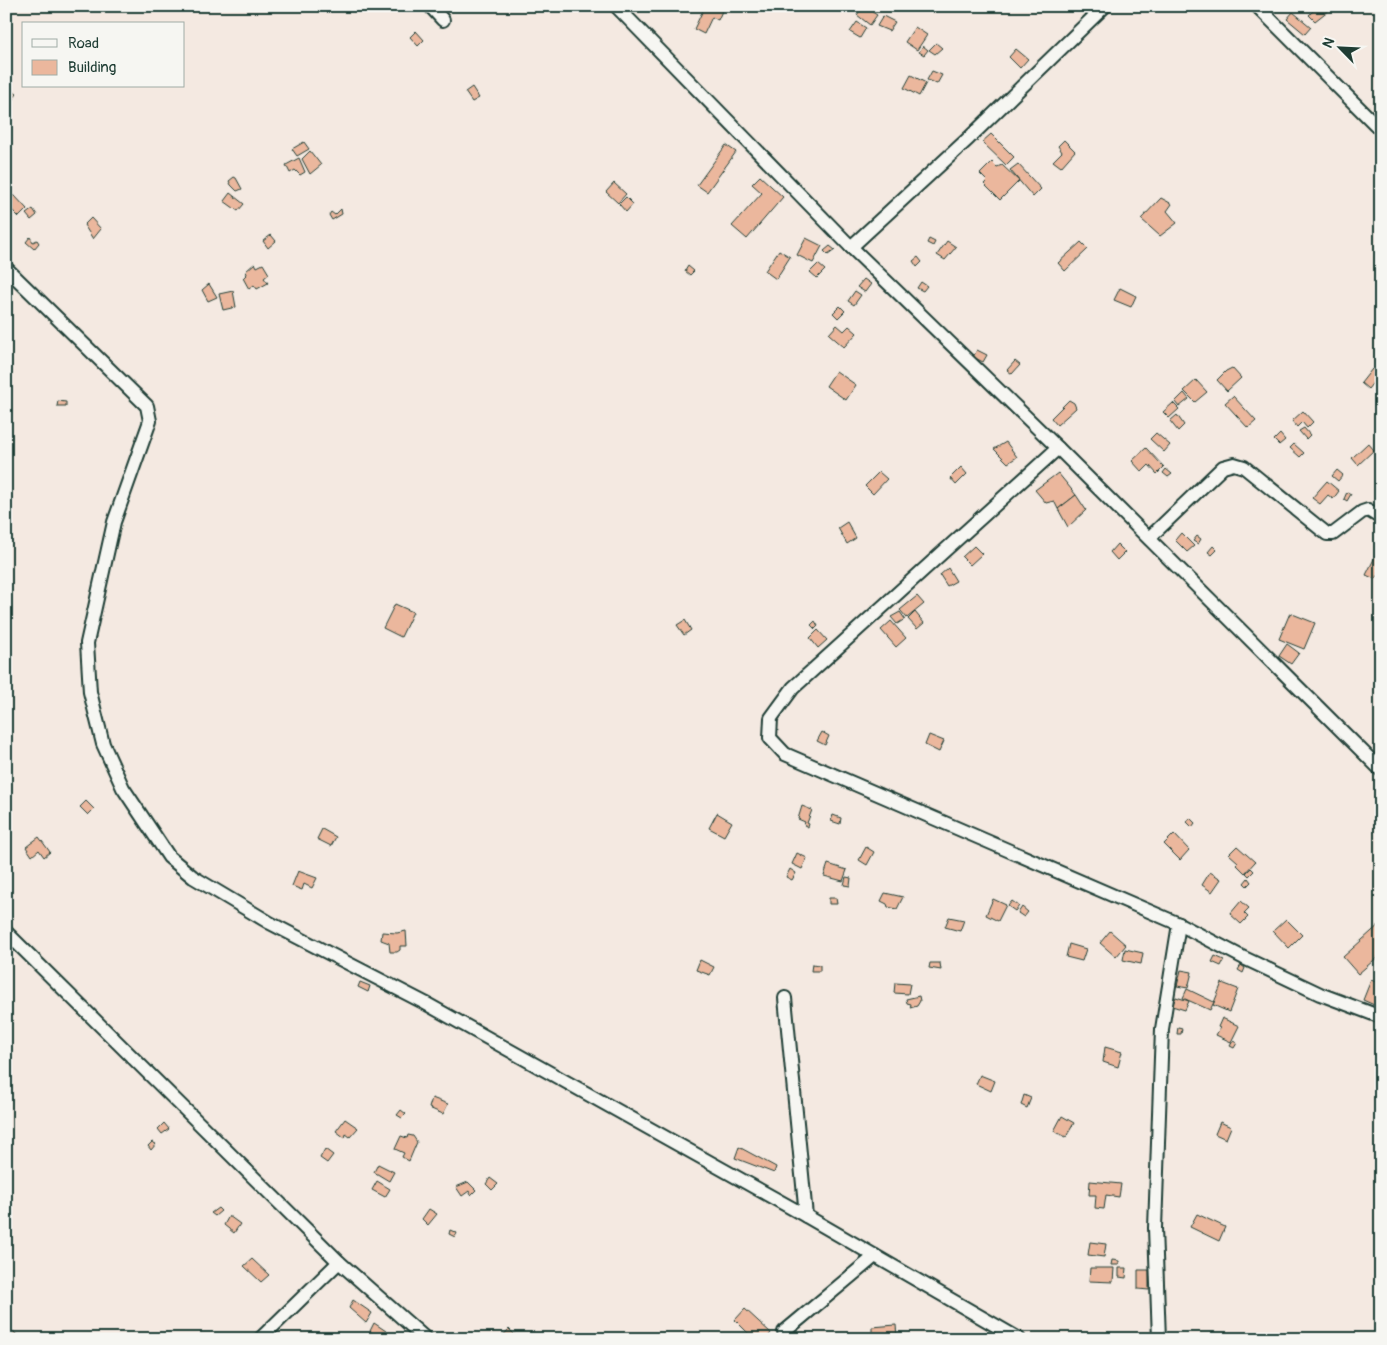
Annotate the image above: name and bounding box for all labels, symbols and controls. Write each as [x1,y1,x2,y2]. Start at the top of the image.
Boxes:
legend [22,22,185,88]
north arrow [1314,22,1364,72]
text: Road [68,34,99,53]
text: N [1319,35,1338,51]
text: Building [68,58,116,77]

